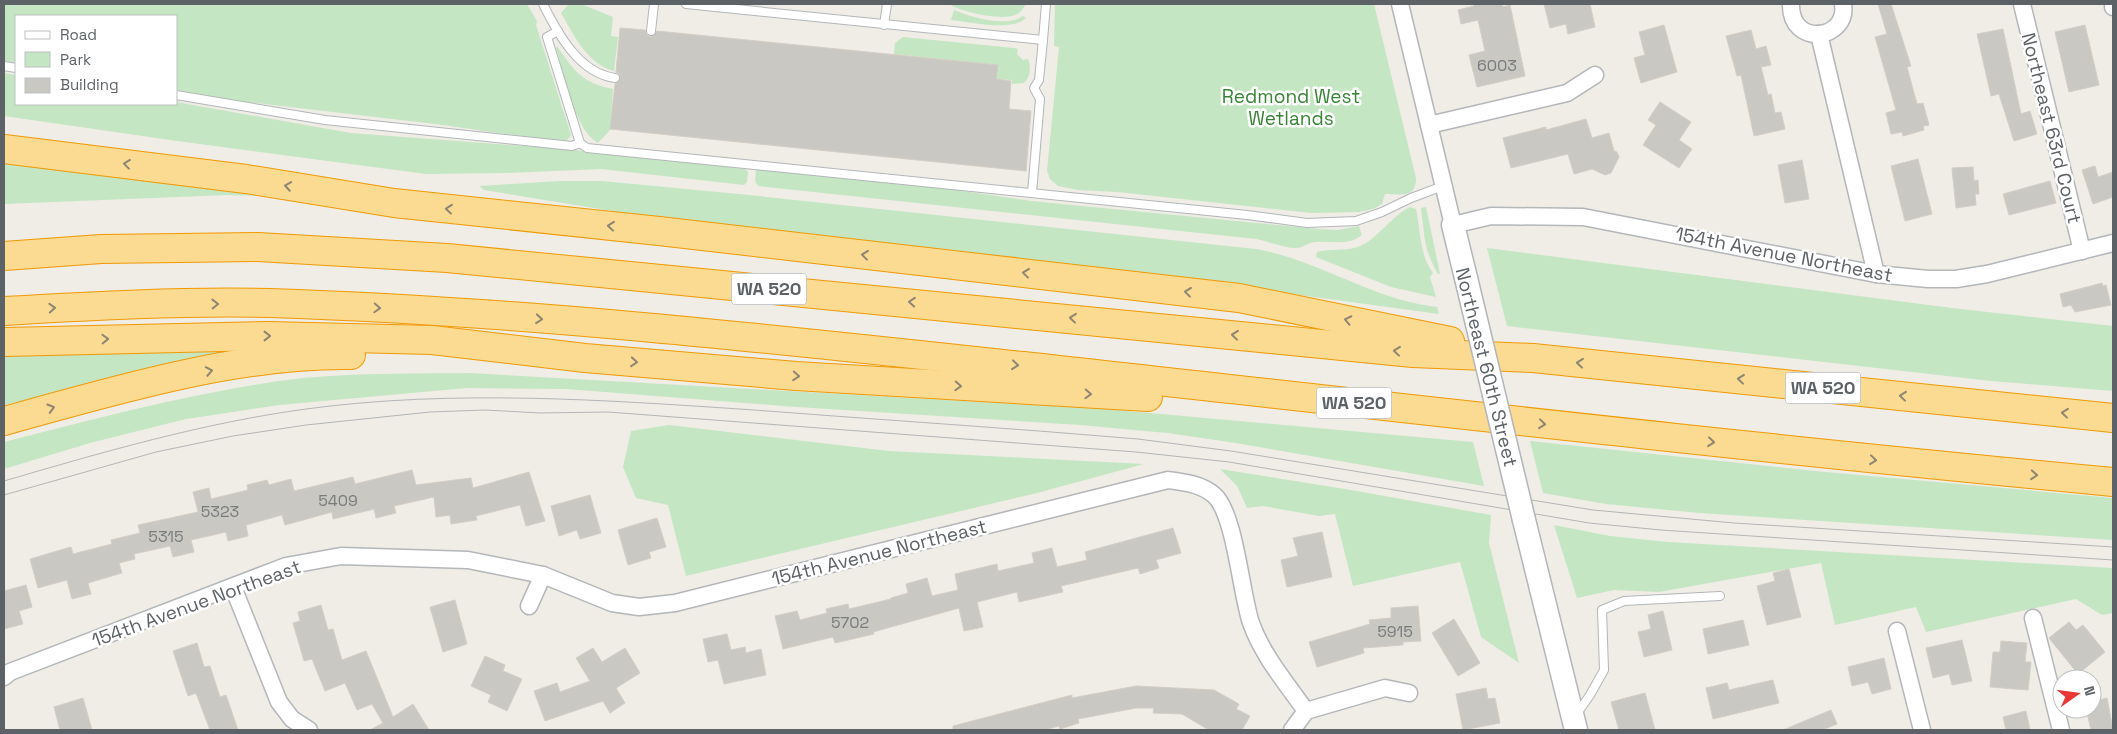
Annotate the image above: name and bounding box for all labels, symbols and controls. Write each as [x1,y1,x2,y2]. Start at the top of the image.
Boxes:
legend [15,15,178,105]
text: Road [60,25,97,44]
street label: Northeast 63rd Court [2016,30,2087,226]
text: Park [60,50,91,69]
house number: 6003 [1477,55,1517,76]
text: Building [60,75,119,94]
park label: Redmond West Wetlands [1222,84,1360,131]
one-way arrow [123,159,131,170]
one-way arrow [284,181,293,191]
one-way arrow [445,204,453,215]
one-way arrow [606,221,614,232]
street label: 154th Avenue Northeast [1673,221,1895,288]
one-way arrow [861,250,869,261]
street label: Northeast 60th Street [1450,265,1523,469]
one-way arrow [1022,268,1030,279]
road number: WA 520 [732,274,806,304]
one-way arrow [1183,287,1191,298]
one-way arrow [907,297,915,308]
one-way arrow [212,299,219,309]
one-way arrow [49,302,57,313]
one-way arrow [374,303,381,313]
one-way arrow [1069,313,1077,324]
one-way arrow [536,314,544,325]
one-way arrow [1343,315,1352,326]
one-way arrow [1231,330,1239,341]
one-way arrow [264,331,272,341]
one-way arrow [102,334,109,344]
one-way arrow [1392,346,1400,357]
one-way arrow [630,356,638,367]
one-way arrow [1576,358,1584,369]
one-way arrow [1011,359,1019,370]
one-way arrow [204,366,213,376]
one-way arrow [792,370,800,381]
road number: WA 520 [1786,372,1860,403]
one-way arrow [1737,374,1745,385]
one-way arrow [954,380,962,391]
one-way arrow [1085,388,1093,399]
road number: WA 520 [1316,388,1392,418]
one-way arrow [1899,391,1907,402]
one-way arrow [46,403,54,413]
one-way arrow [2060,408,2068,419]
one-way arrow [1538,418,1546,429]
one-way arrow [1707,436,1715,447]
one-way arrow [1869,454,1877,465]
one-way arrow [2031,469,2039,480]
house number: 5409 [318,490,358,511]
house number: 5323 [201,501,239,522]
street label: 154th Avenue Northeast [769,514,989,591]
house number: 5315 [148,526,184,547]
street label: 154th Avenue Northeast [88,554,304,653]
house number: 5702 [831,612,869,633]
house number: 5915 [1377,621,1413,642]
north arrow [2052,669,2102,719]
text: N [2080,684,2099,698]

